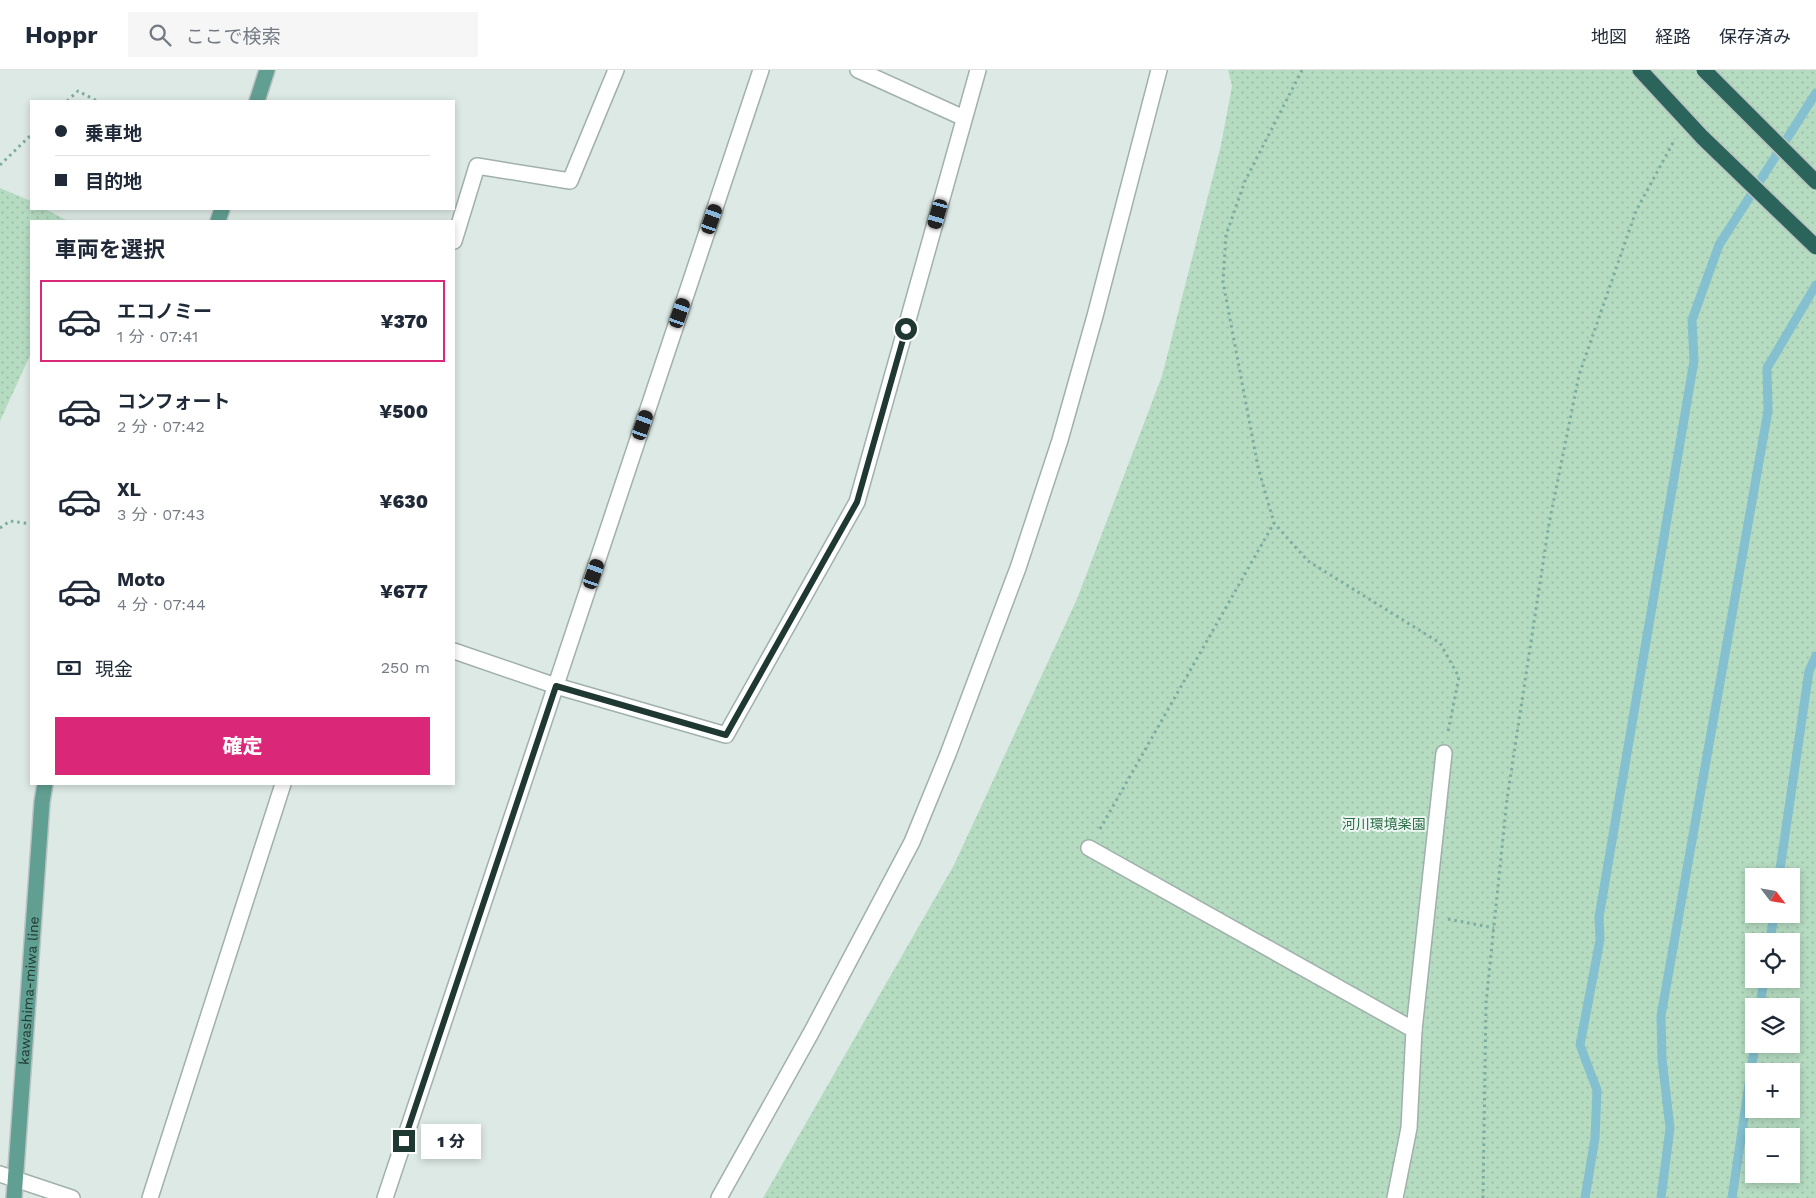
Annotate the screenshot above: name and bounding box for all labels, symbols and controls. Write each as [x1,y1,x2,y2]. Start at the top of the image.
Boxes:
search box [128,12,478,57]
text: Hoppr [25,21,98,49]
icon: search [146,21,174,49]
text: ここで検索 [186,25,281,48]
text: 地図 [1591,26,1627,47]
text: 経路 [1655,26,1691,47]
text: 保存済み [1719,26,1791,47]
text: 乗車地 [85,122,142,145]
text: 目的地 [85,170,142,193]
car [926,198,949,230]
car [700,202,723,236]
text: 車両を選択 [55,237,165,262]
car [668,296,691,330]
icon: car [57,299,102,344]
text: エコノミー [117,300,212,323]
text: ¥370 [380,310,428,333]
route start [895,318,917,340]
text: 1 分 · 07:41 [117,327,198,346]
icon: car [57,389,102,434]
text: コンフォート [117,390,230,413]
text: ¥500 [379,400,428,423]
car [631,408,654,442]
text: 2 分 · 07:42 [117,417,205,436]
text: XL [117,478,141,501]
icon: car [57,479,102,524]
text: ¥630 [380,490,428,513]
text: 3 分 · 07:43 [117,505,205,524]
car [582,557,605,591]
text: Moto [117,568,165,591]
icon: car [57,569,102,614]
text: ¥677 [380,580,428,603]
text: 4 分 · 07:44 [117,595,206,614]
icon: cash [55,654,83,682]
text: 現金 [95,658,133,681]
text: 250 m [381,658,430,677]
button: 確定 [55,717,430,775]
park label: 河川環境楽園 [1342,816,1426,832]
north arrow [1745,868,1800,922]
map controls [1745,868,1800,1183]
street label: kawashima-miwa line [15,916,42,1065]
button: locate [1745,933,1800,988]
button: layers [1745,998,1800,1053]
button: + [1745,1063,1800,1118]
callout: 1 分 [422,1124,482,1158]
button: − [1745,1128,1800,1183]
route end [393,1130,415,1152]
text: 1 分 [437,1132,465,1151]

